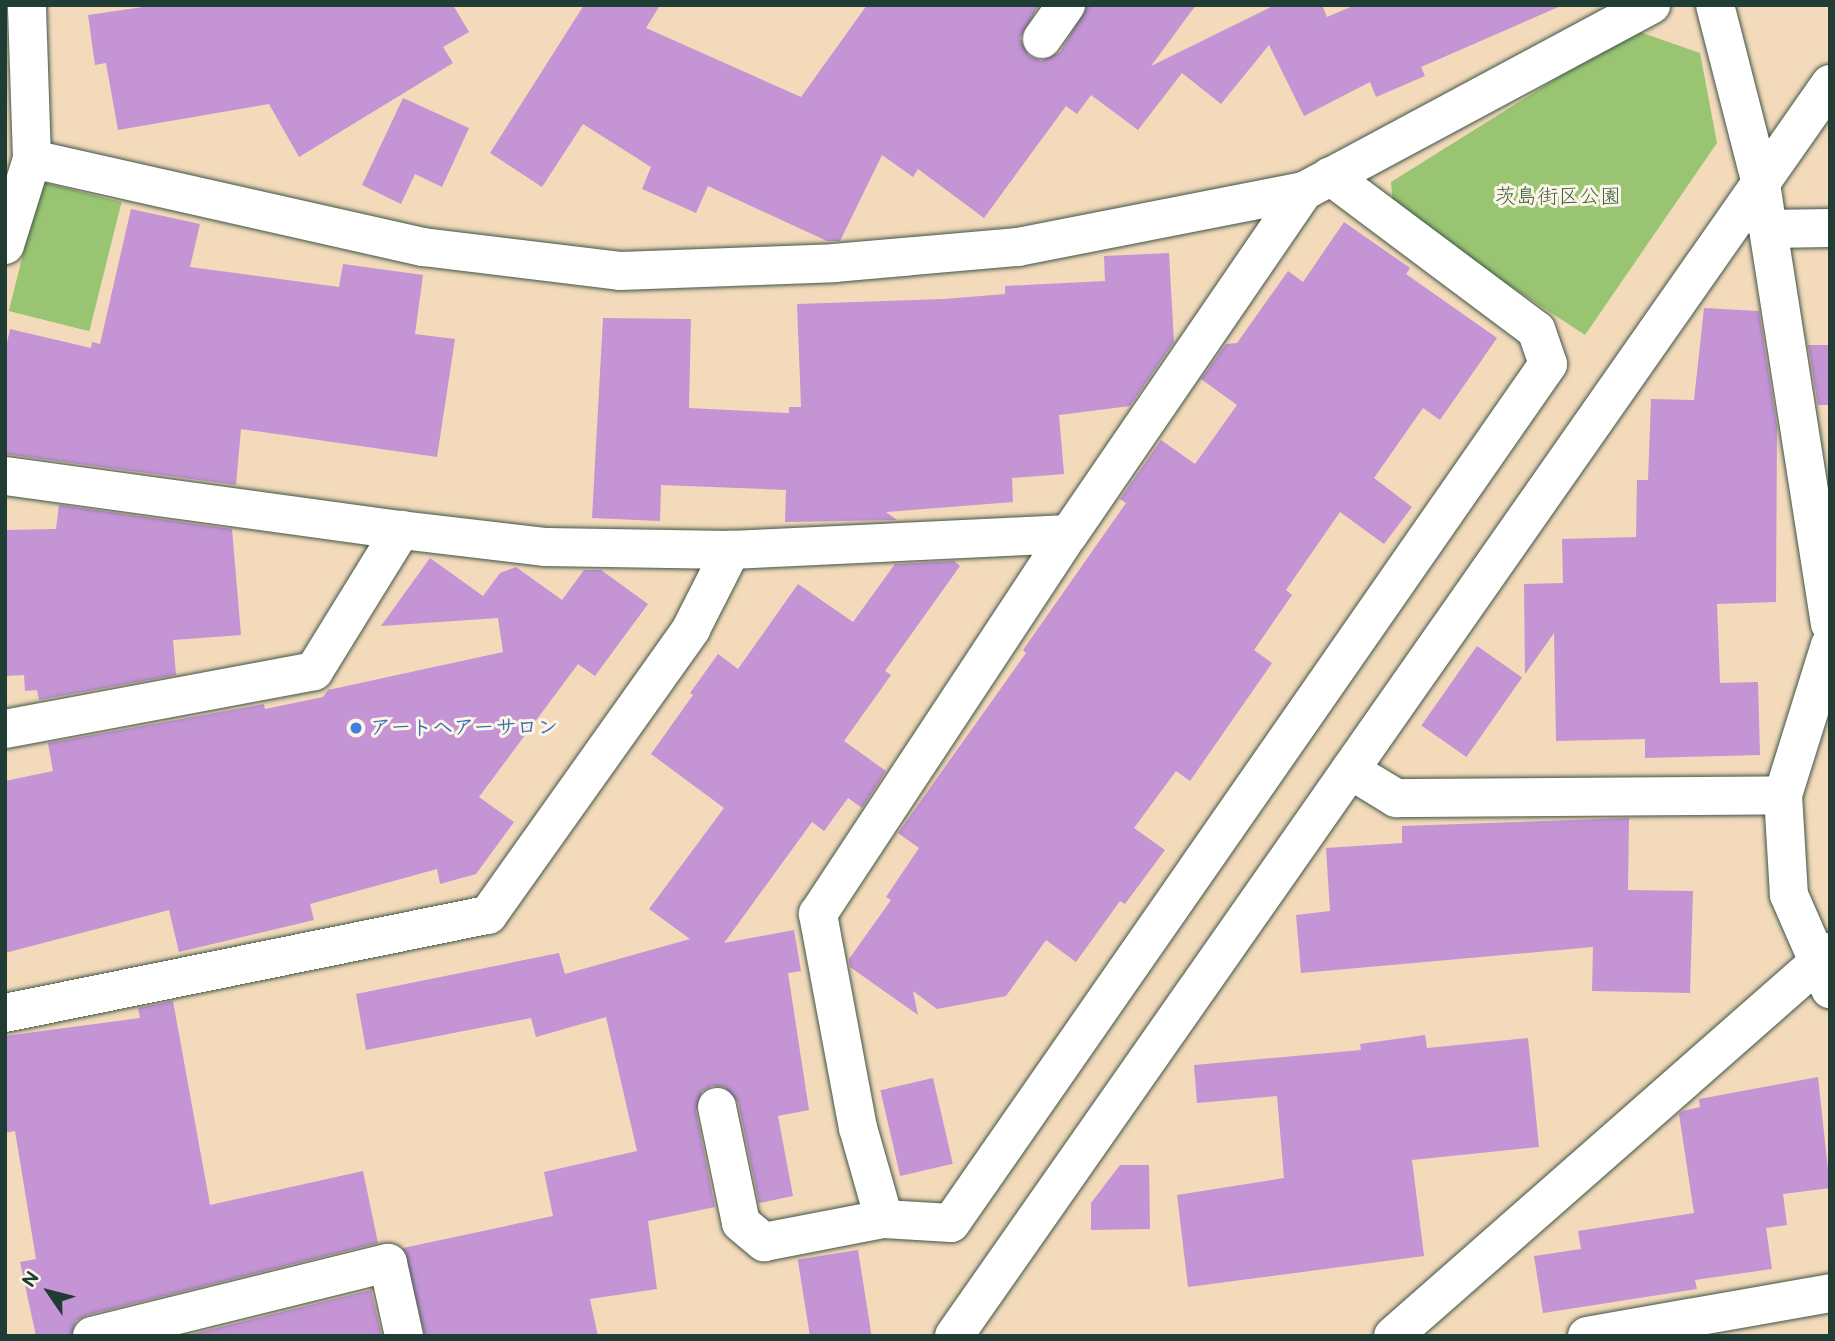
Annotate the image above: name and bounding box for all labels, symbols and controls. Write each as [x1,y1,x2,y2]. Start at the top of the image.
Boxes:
park label: 茨島街区公園 [1495,184,1621,210]
place label: アートヘアーサロン [370,715,557,741]
marker: アートヘアーサロン [348,720,364,736]
north arrow [14,1257,84,1327]
text: N [18,1267,45,1292]

